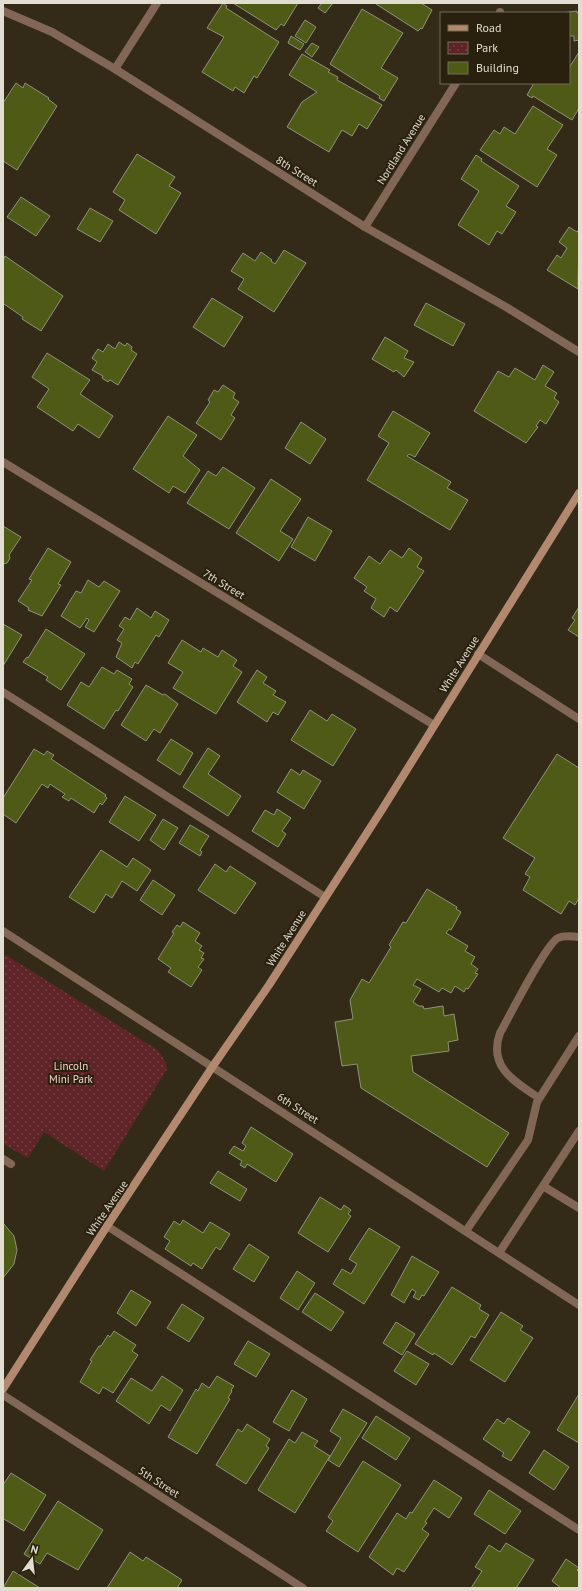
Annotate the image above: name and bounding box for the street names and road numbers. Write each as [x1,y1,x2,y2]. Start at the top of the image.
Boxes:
street label: Nordland Avenue [374,111,428,187]
street label: 8th Street [273,153,321,189]
street label: 7th Street [200,566,248,602]
street label: White Avenue [436,633,482,695]
street label: White Avenue [263,907,309,969]
street label: 6th Street [275,1089,322,1127]
street label: White Avenue [83,1177,131,1239]
street label: 5th Street [136,1463,183,1501]

